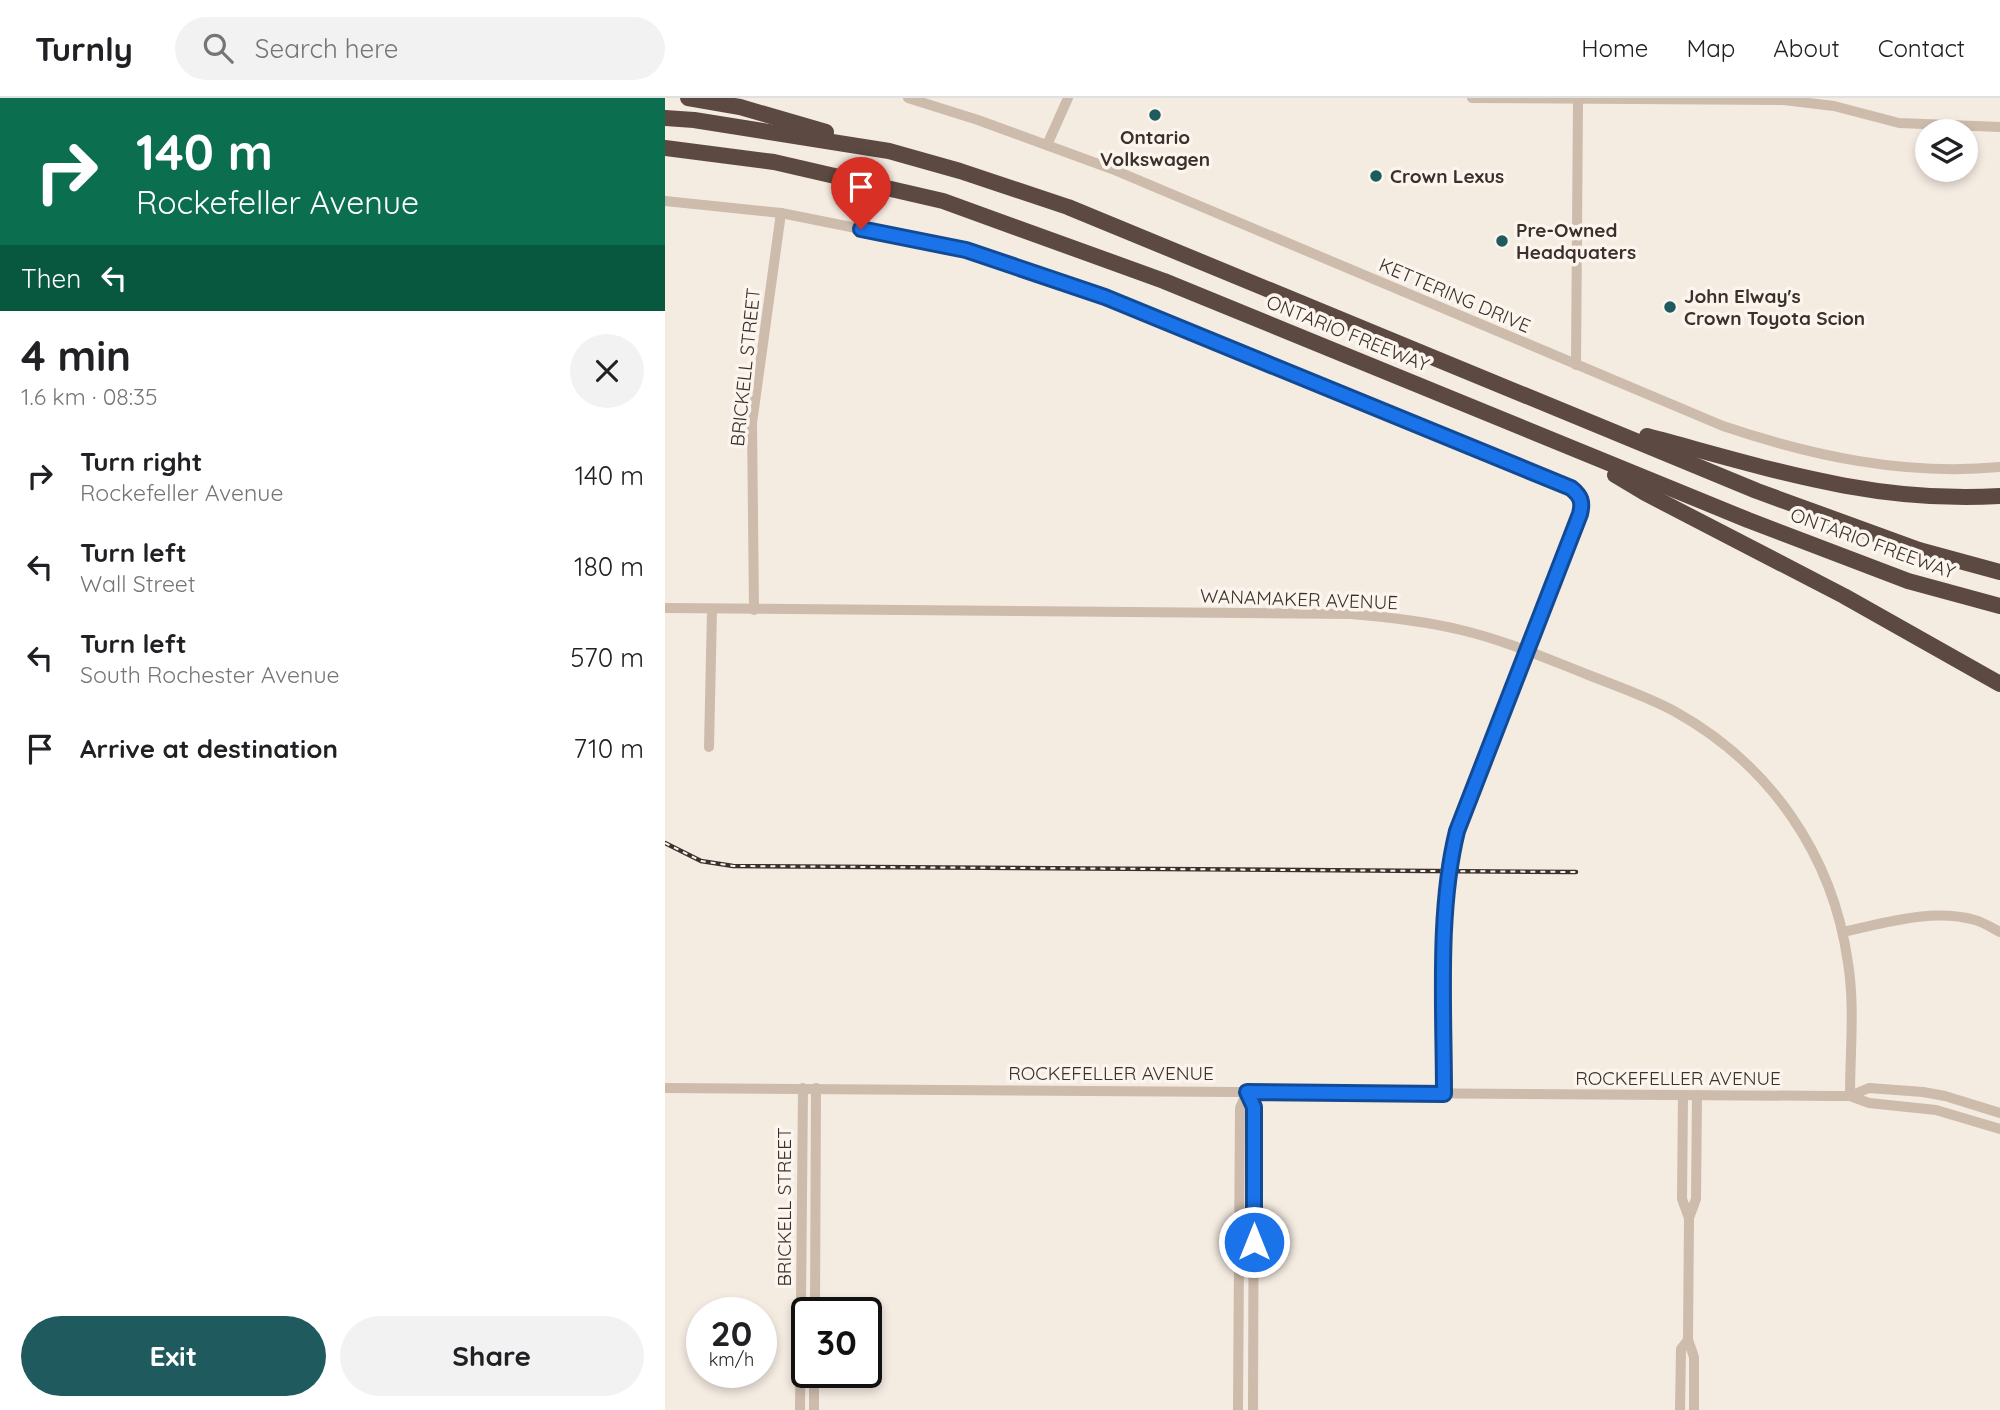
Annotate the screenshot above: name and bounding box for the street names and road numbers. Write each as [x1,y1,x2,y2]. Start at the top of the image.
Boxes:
street label: KETTERING DRIVE [1376,252,1534,338]
street label: BRICKELL STREET [725,287,765,447]
street label: ONTARIO FREEWAY [1263,289,1433,377]
street label: ONTARIO FREEWAY [1787,502,1959,584]
street label: WANAMAKER AVENUE [1200,584,1398,614]
street label: ROCKEFELLER AVENUE [1008,1061,1214,1085]
street label: ROCKEFELLER AVENUE [1575,1066,1781,1090]
street label: BRICKELL STREET [772,1127,796,1287]

